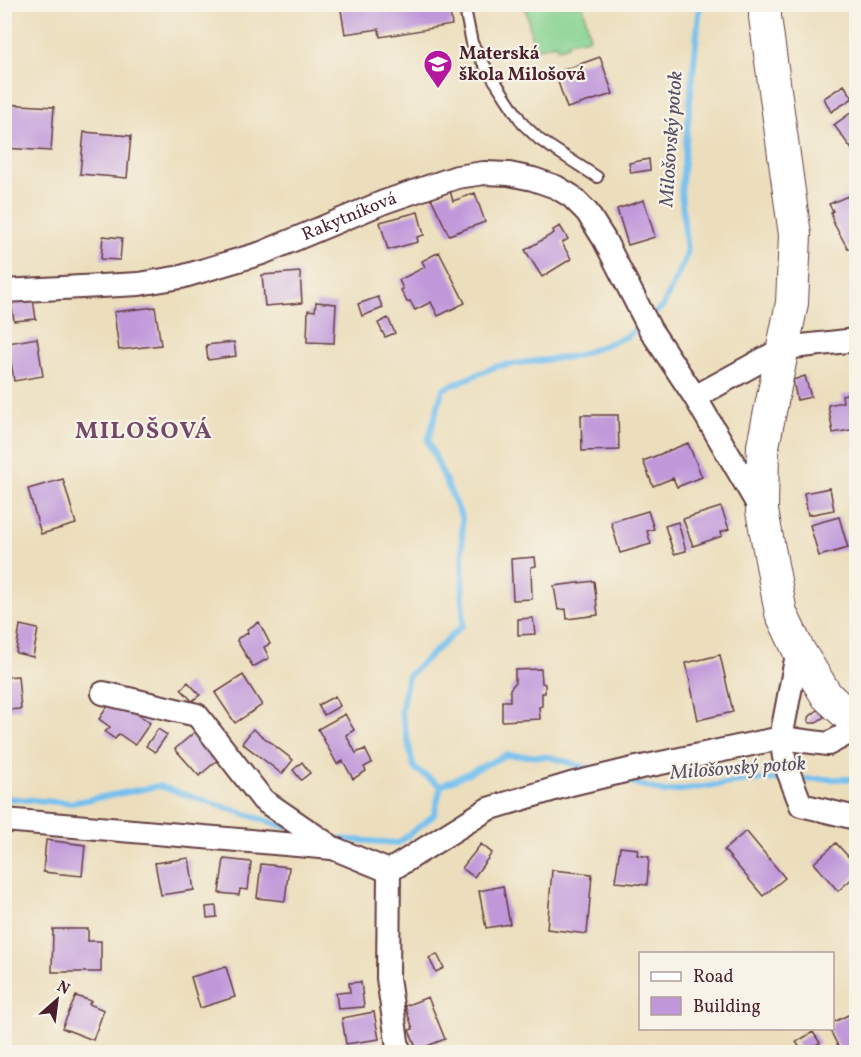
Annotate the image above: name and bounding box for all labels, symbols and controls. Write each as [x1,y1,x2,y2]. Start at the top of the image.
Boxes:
place label: Materská škola Milošová [459,42,586,88]
school or university icon: Materská škola Milošová [422,48,454,90]
water label: Milošovský potok [653,70,691,209]
street label: Rakytníková [298,186,400,247]
district label: MILOŠOVÁ [75,415,213,449]
water label: Milošovský potok [668,750,807,788]
legend [639,952,834,1030]
text: Road [693,965,734,990]
north arrow [27,970,87,1030]
text: N [53,976,74,1001]
text: Building [693,995,761,1020]

